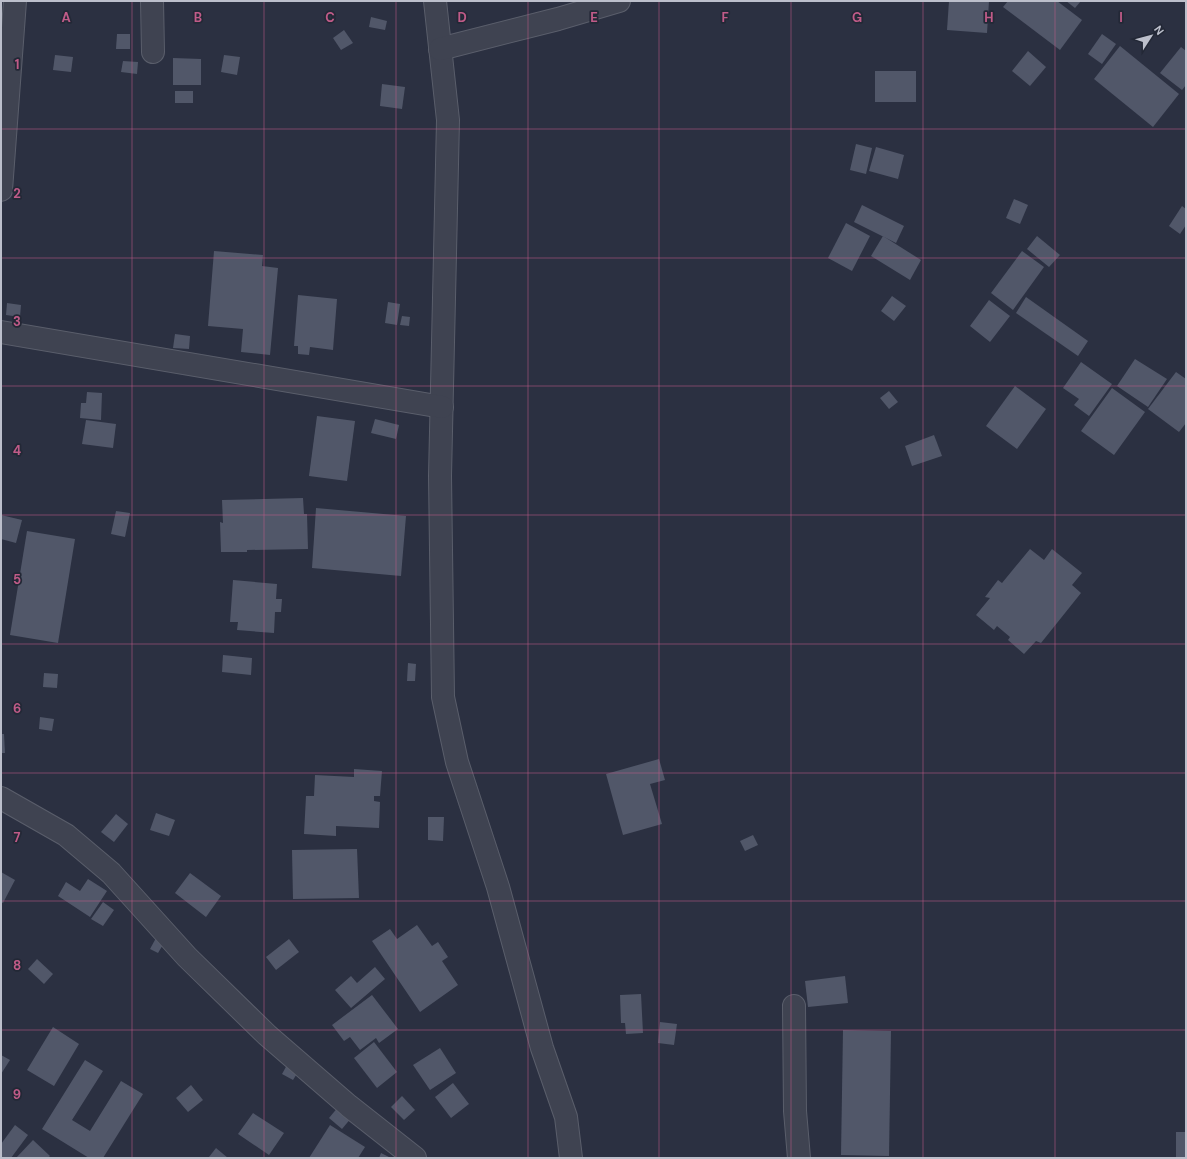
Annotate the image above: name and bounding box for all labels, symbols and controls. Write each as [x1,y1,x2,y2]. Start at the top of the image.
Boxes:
text: A [61,9,71,26]
text: B [194,9,202,26]
text: C [325,9,335,26]
text: D [457,9,467,26]
text: E [590,9,598,26]
text: F [721,9,729,26]
text: G [852,9,862,26]
text: H [984,9,994,26]
text: I [1119,9,1123,26]
north arrow [1131,16,1171,56]
text: N [1151,23,1167,37]
text: 1 [15,56,19,73]
text: 2 [13,185,21,202]
text: 3 [13,313,21,330]
text: 4 [13,442,21,459]
text: 5 [13,571,21,588]
text: 6 [13,700,21,717]
text: 7 [14,829,21,846]
text: 8 [13,957,21,974]
text: 9 [13,1086,21,1103]

